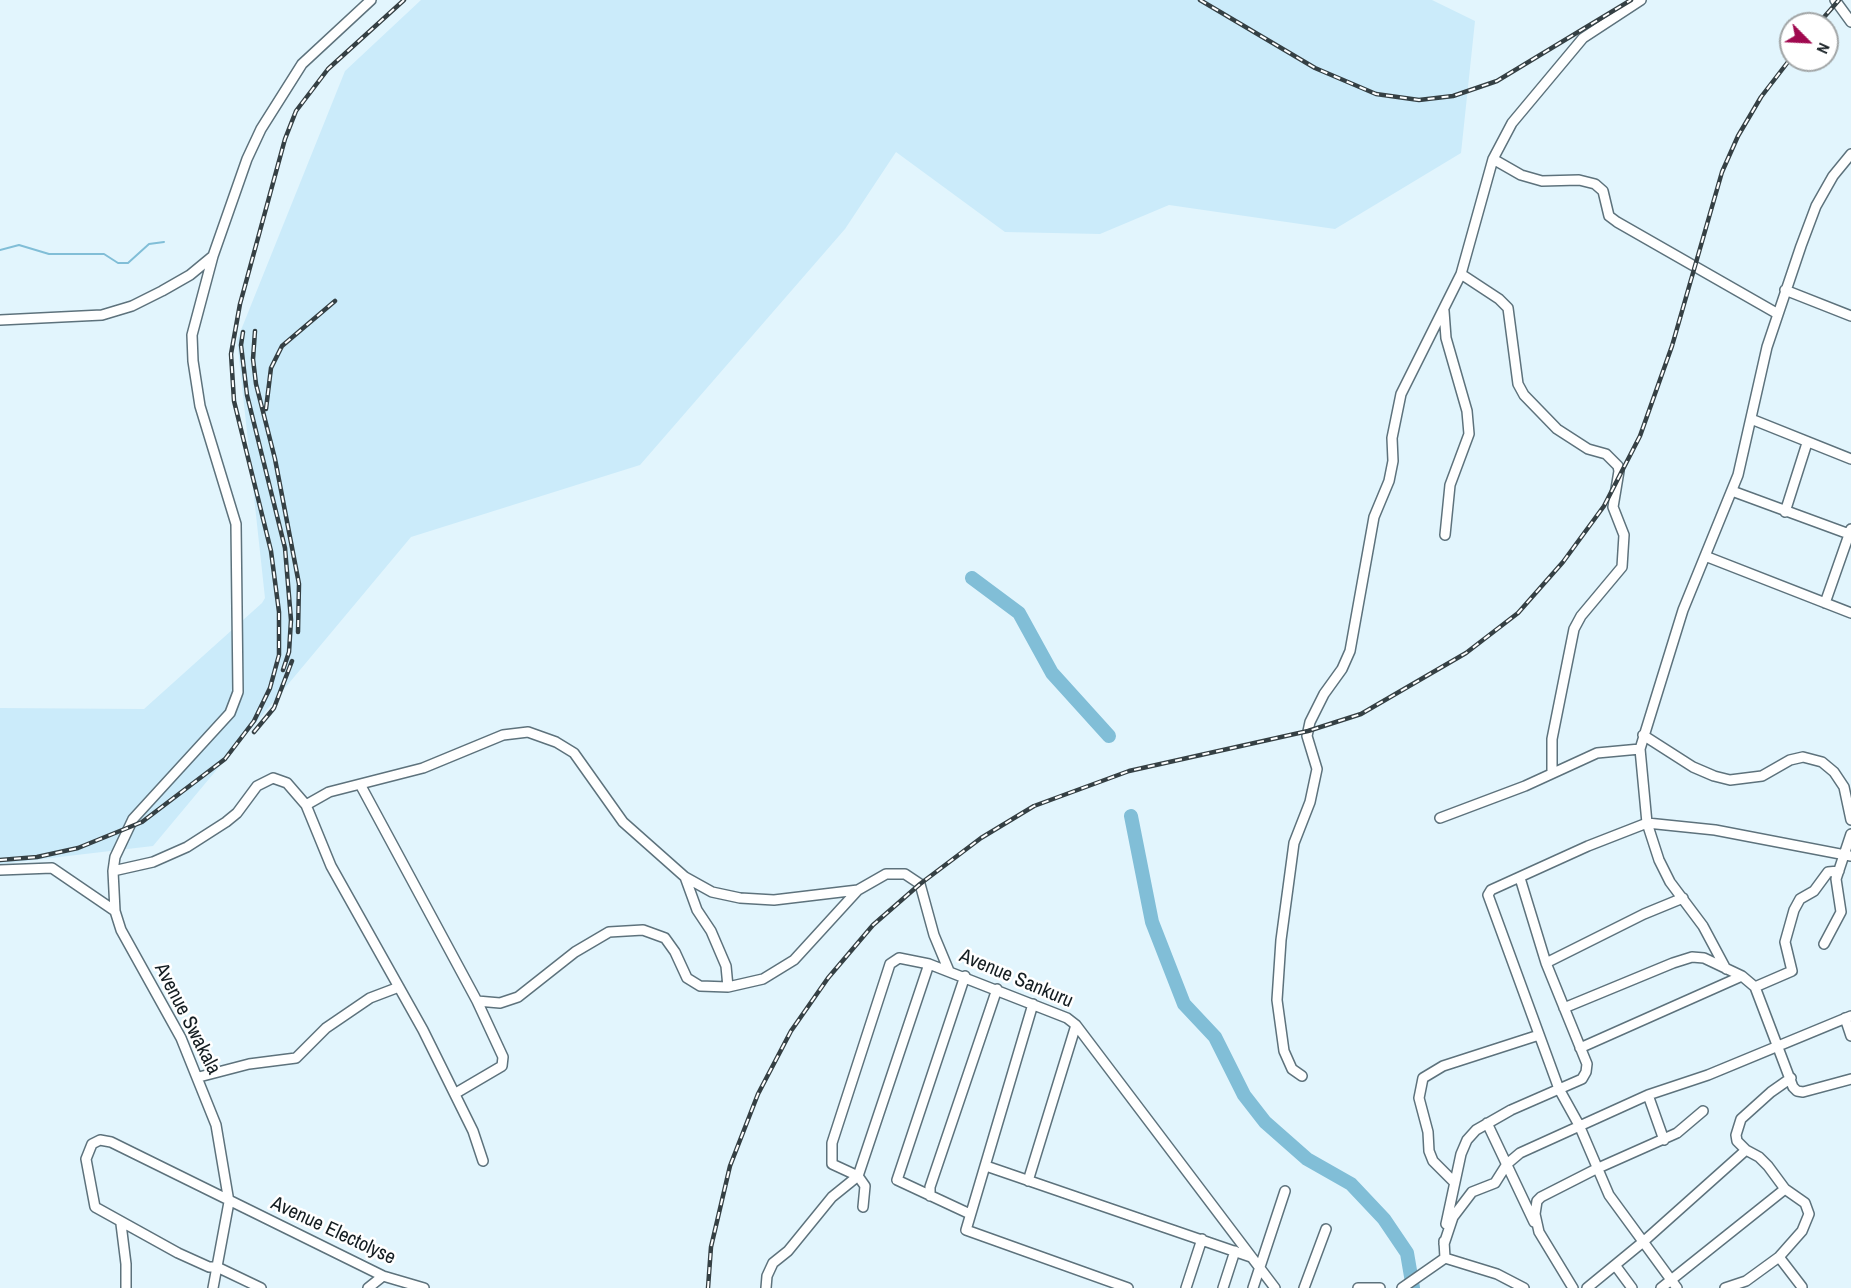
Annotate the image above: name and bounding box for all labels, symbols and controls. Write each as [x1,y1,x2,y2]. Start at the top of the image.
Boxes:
north arrow [1779,12,1839,72]
text: N [1812,40,1836,57]
street label: Avenue Sankuru [956,944,1076,1014]
street label: Avenue Swakala [149,959,225,1079]
street label: Avenue Electolyse [267,1192,399,1270]

